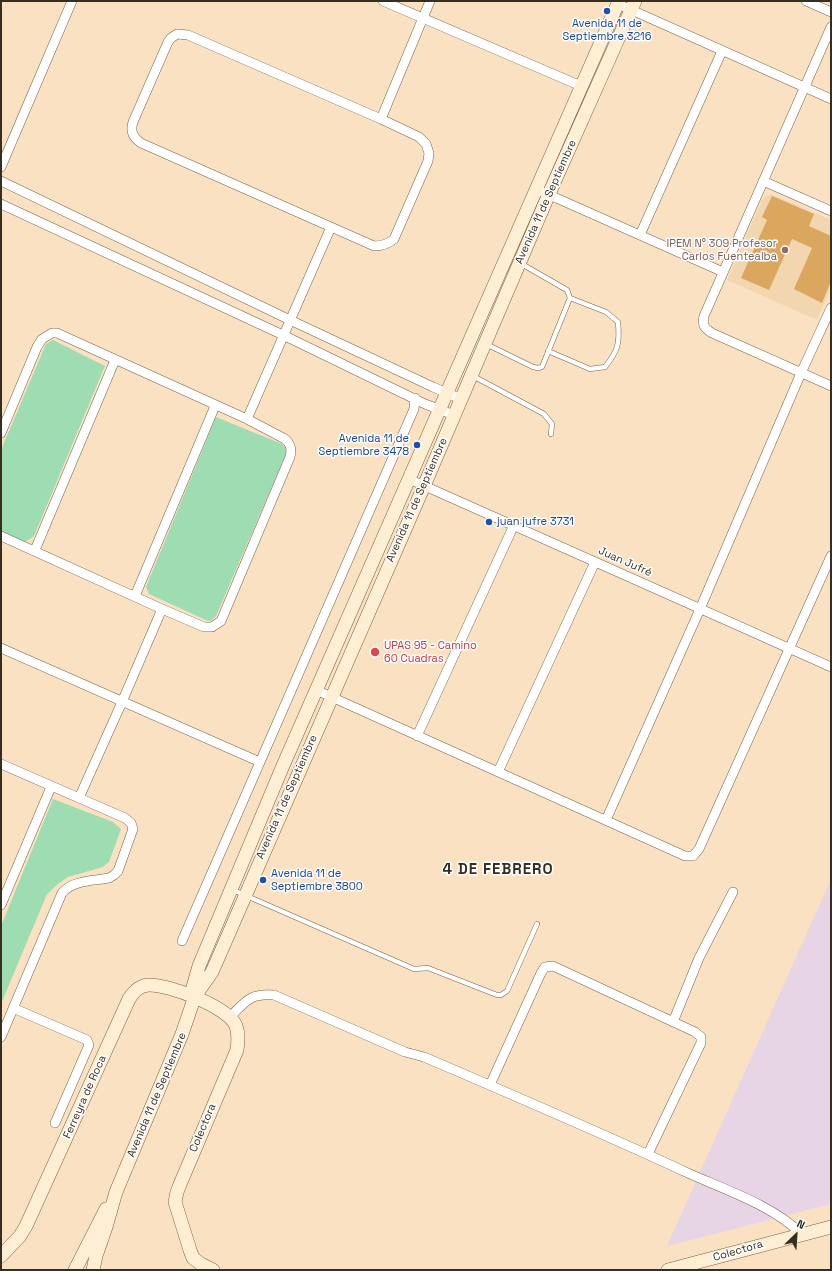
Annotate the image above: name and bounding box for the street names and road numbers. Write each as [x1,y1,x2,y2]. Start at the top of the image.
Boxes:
street label: Avenida 11 de Septiembre [513,138,579,266]
street label: Avenida 11 de Septiembre [384,436,450,564]
street label: Juan Jufré [596,544,654,580]
street label: Avenida 11 de Septiembre [254,733,320,861]
street label: Avenida 11 de Septiembre [125,1031,189,1159]
street label: Ferreyra de Roca [61,1053,109,1141]
street label: Colectora [187,1102,219,1154]
street label: Colectora [711,1238,765,1264]

